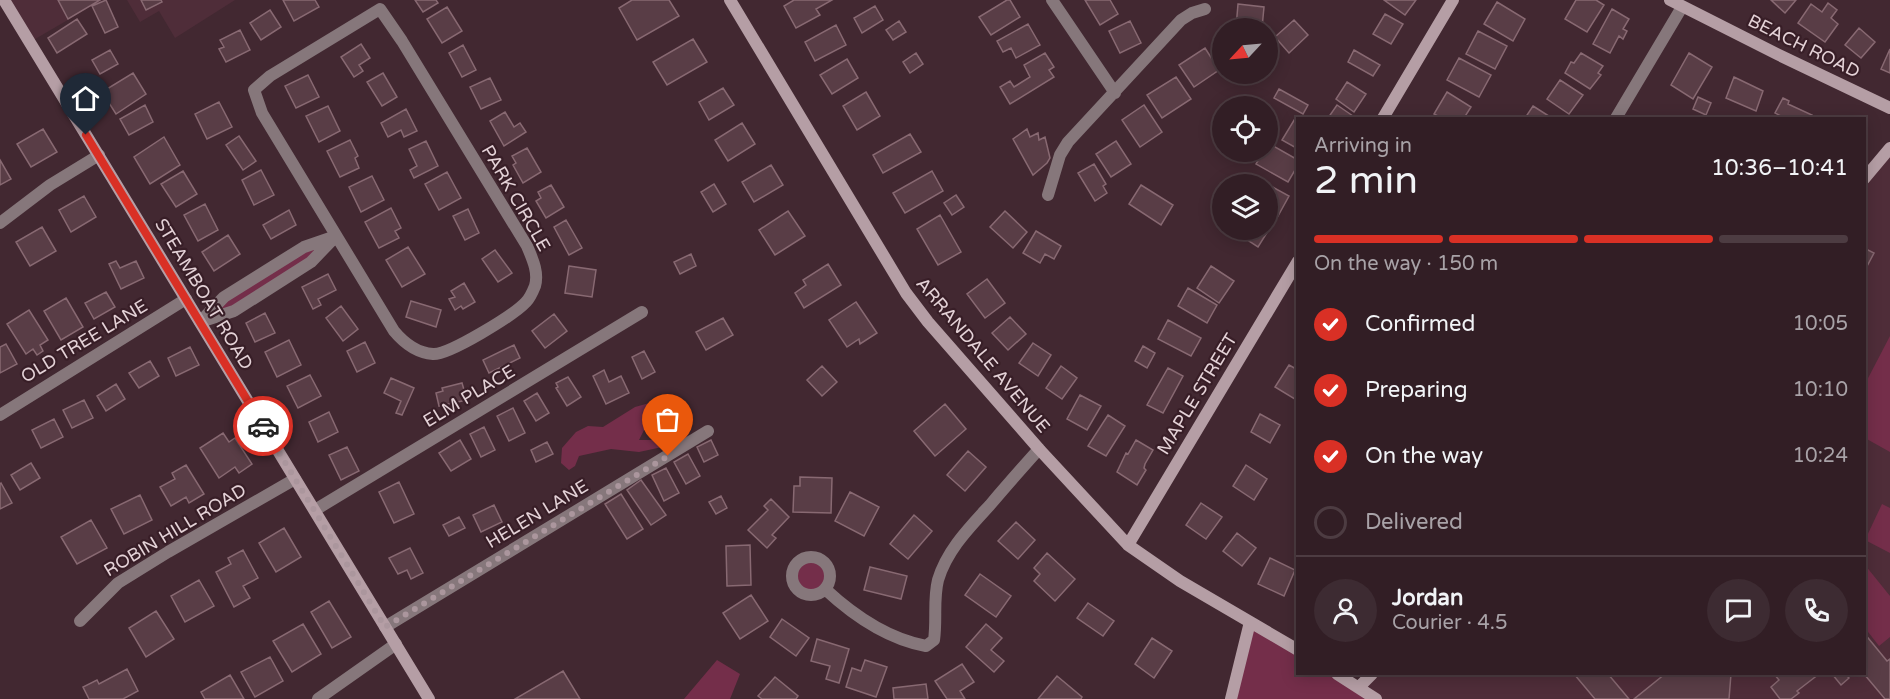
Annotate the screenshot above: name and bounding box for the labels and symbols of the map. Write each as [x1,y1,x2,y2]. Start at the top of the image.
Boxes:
street label: BEACH ROAD [1744,9,1864,83]
north arrow [1212,18,1278,84]
pin [60,73,111,135]
street label: PARK CIRCLE [477,141,555,255]
street label: STEAMBOAT ROAD [150,214,258,374]
street label: ARRANDALE AVENUE [911,273,1055,437]
street label: OLD TREE LANE [17,294,151,388]
street label: MAPLE STREET [1152,329,1242,459]
street label: ELM PLACE [419,360,519,432]
pin [642,394,693,456]
courier [233,396,293,456]
street label: HELEN LANE [482,475,592,553]
street label: ROBIN HILL ROAD [100,479,250,581]

